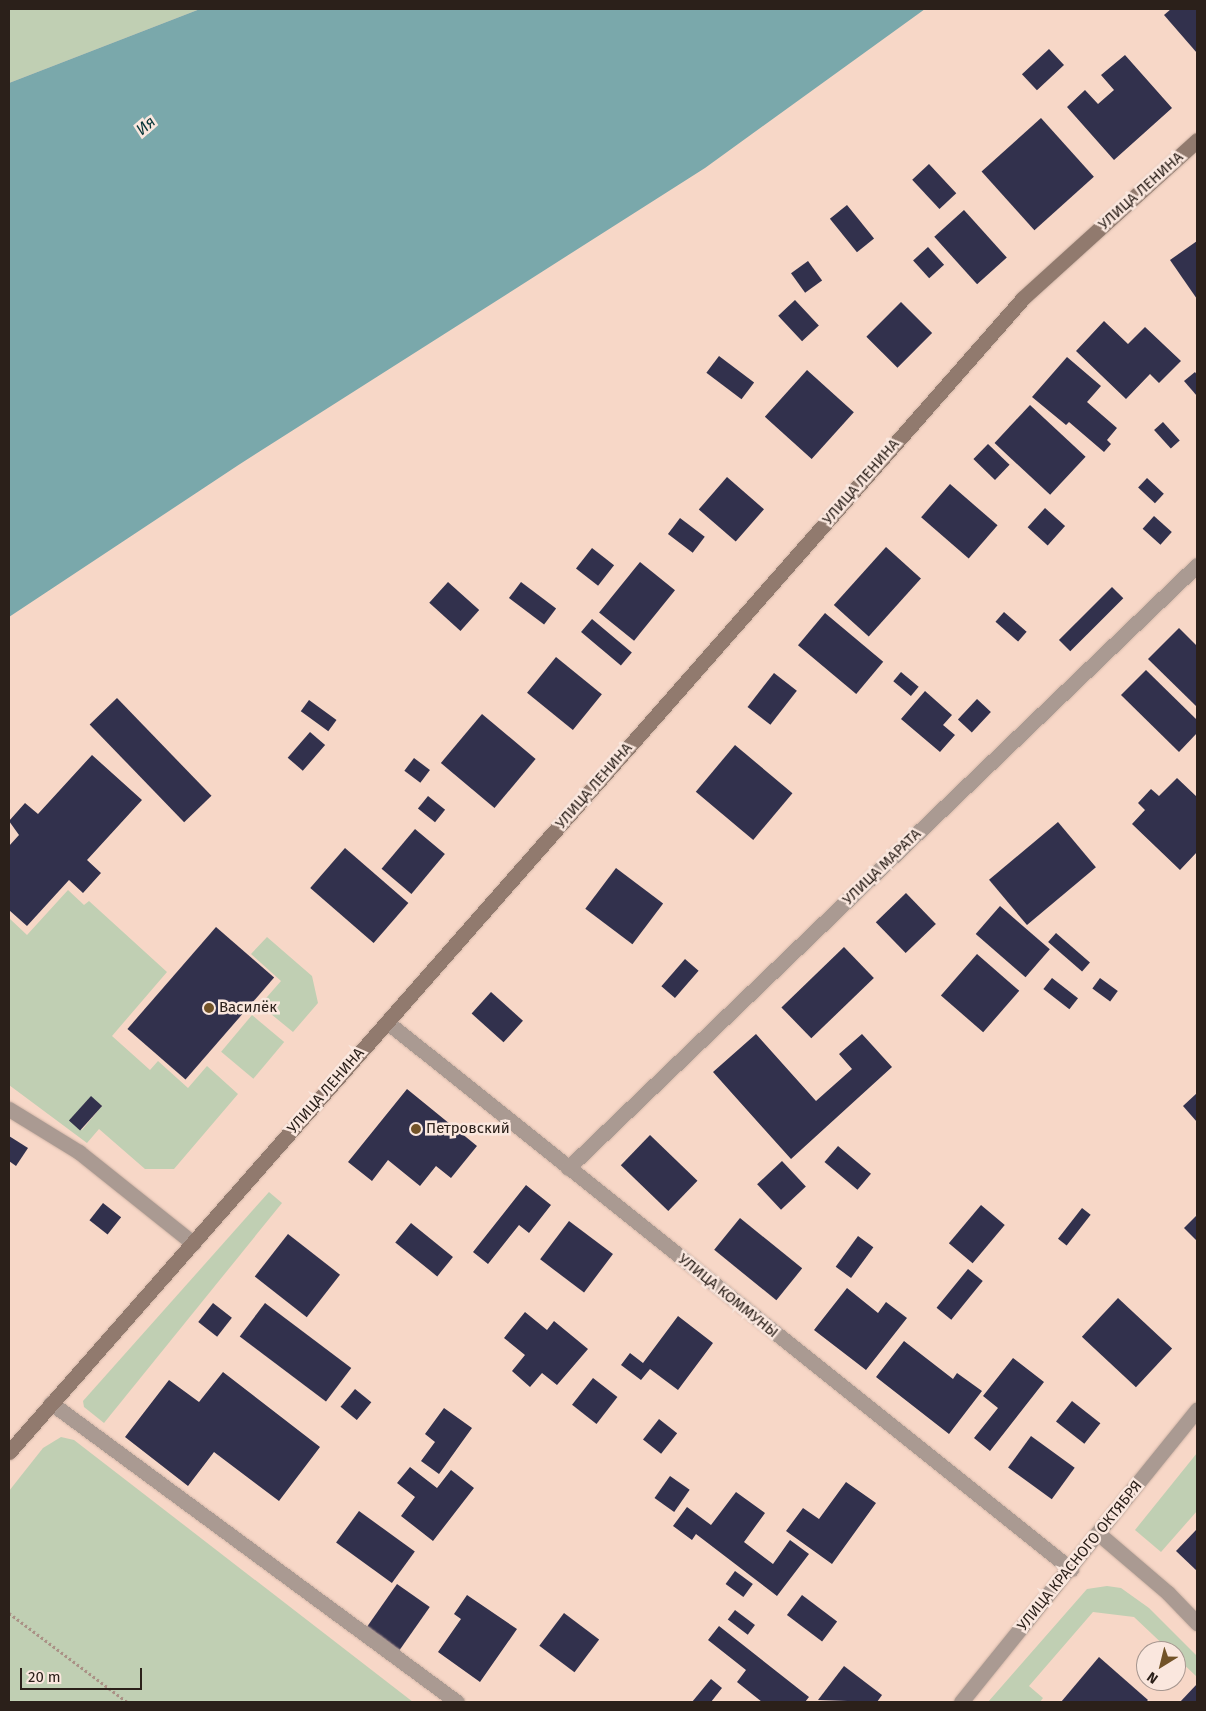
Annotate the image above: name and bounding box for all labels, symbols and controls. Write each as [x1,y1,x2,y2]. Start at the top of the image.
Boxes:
water label: Ия [132,112,160,140]
street label: УЛИЦА ЛЕНИНА [1095,148,1187,234]
street label: УЛИЦА ЛЕНИНА [819,435,903,529]
street label: УЛИЦА ЛЕНИНА [552,739,636,833]
street label: УЛИЦА МАРАТА [839,825,925,909]
place label: Василёк [219,999,277,1017]
marker: Василёк [203,1002,215,1014]
street label: УЛИЦА ЛЕНИНА [284,1044,368,1138]
place label: Петровский [426,1120,510,1138]
marker: Петровский [410,1123,422,1135]
street label: УЛИЦА КОММУНЫ [674,1250,782,1342]
street label: УЛИЦА КРАСНОГО ОКТЯБРЯ [1014,1477,1146,1635]
north arrow [1136,1641,1186,1691]
scale bar [22,1658,145,1690]
text: 20 m [28,1668,61,1686]
text: N [1144,1668,1161,1687]

